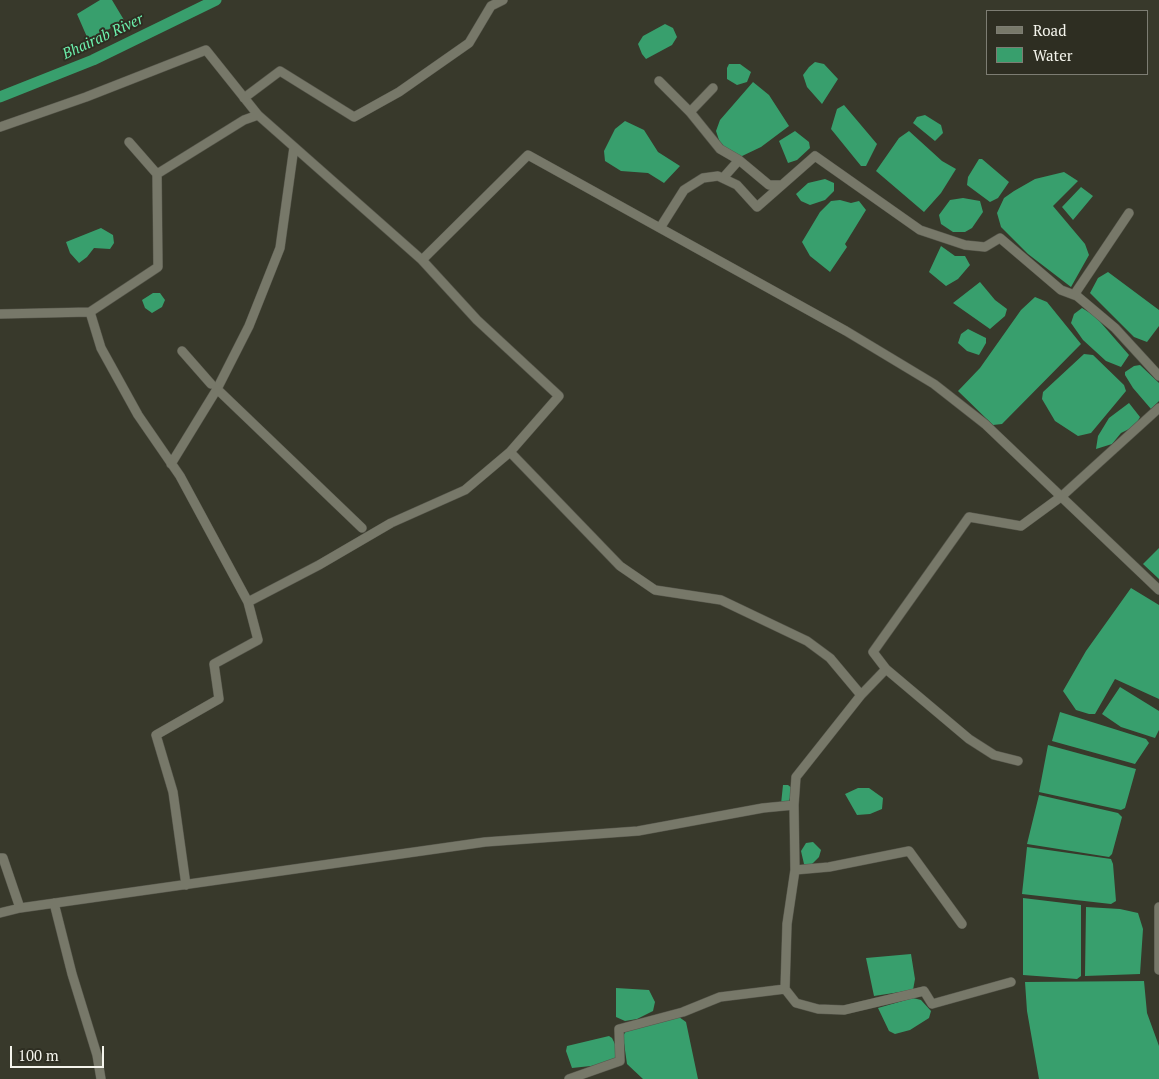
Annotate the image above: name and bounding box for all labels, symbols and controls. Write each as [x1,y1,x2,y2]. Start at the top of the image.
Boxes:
water label: Bhairab River [60,10,146,64]
legend [986,10,1149,75]
text: Road [1033,20,1066,40]
text: Water [1033,45,1072,65]
scale bar [12,1036,106,1068]
text: 100 m [18,1045,59,1065]

